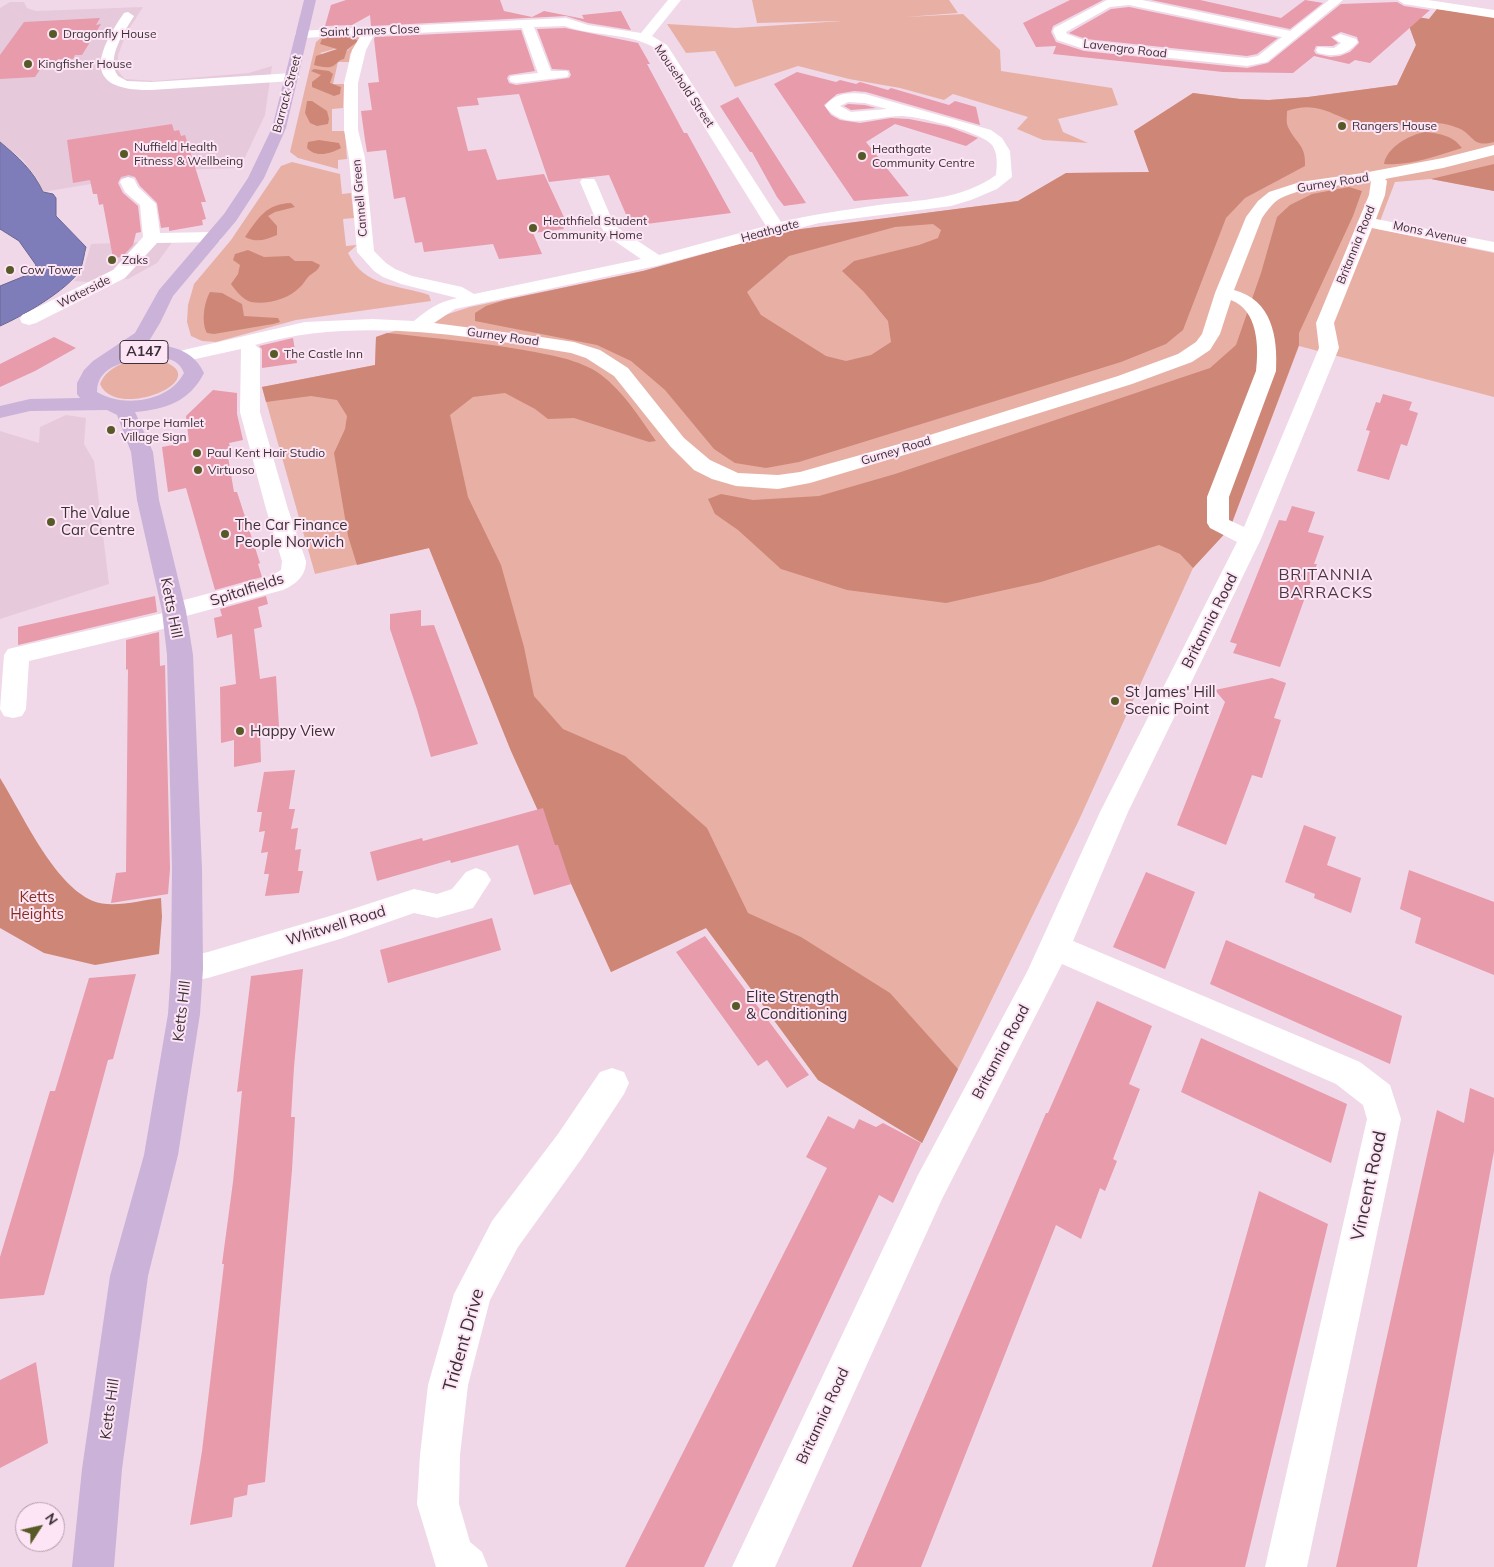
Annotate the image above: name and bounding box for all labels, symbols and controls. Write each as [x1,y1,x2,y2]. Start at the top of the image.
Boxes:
street label: Saint James Close [320,22,420,40]
place label: Dragonfly House [63,27,156,41]
marker: Dragonfly House [47,28,59,40]
street label: Lavengro Road [1082,37,1168,61]
street label: Mousehold Street [651,42,717,130]
street label: Barrack Street [270,54,304,134]
place label: Kingfisher House [38,57,132,71]
marker: Kingfisher House [22,58,34,70]
place label: Rangers House [1352,119,1437,133]
marker: Rangers House [1336,120,1348,132]
place label: Nuffield Health Fitness & Wellbeing [134,140,243,168]
place label: Heathgate Community Centre [872,142,975,170]
marker: Nuffield Health Fitness & Wellbeing [118,148,130,160]
marker: Heathgate Community Centre [856,150,868,162]
street label: Cannell Green [349,159,371,237]
street label: Gurney Road [1296,170,1370,196]
street label: Britannia Road [1334,204,1378,286]
place label: Heathfield Student Community Home [543,214,647,242]
street label: Heathgate [740,216,800,246]
street label: Mons Avenue [1392,218,1468,248]
marker: Heathfield Student Community Home [527,222,539,234]
place label: Zaks [122,253,148,267]
marker: Zaks [106,254,118,266]
place label: Cow Tower [20,263,82,277]
marker: Cow Tower [4,264,16,276]
street label: Waterside [55,273,113,311]
street label: Gurney Road [466,325,540,349]
road number: A147 [120,341,168,364]
place label: The Castle Inn [284,347,363,361]
marker: The Castle Inn [268,348,280,360]
place label: Thorpe Hamlet Village Sign [121,416,204,444]
marker: Thorpe Hamlet Village Sign [105,424,117,436]
street label: Gurney Road [859,434,933,468]
place label: Paul Kent Hair Studio [207,446,325,460]
marker: Paul Kent Hair Studio [191,447,203,459]
place label: Virtuoso [208,463,255,477]
marker: Virtuoso [192,464,204,476]
place label: The Value Car Centre [61,504,135,539]
marker: The Value Car Centre [45,516,57,528]
place label: The Car Finance People Norwich [235,516,347,551]
marker: The Car Finance People Norwich [219,528,231,540]
district label: BRITANNIA BARRACKS [1277,565,1375,603]
street label: Spitalfields [208,570,286,610]
street label: Britannia Road [1178,570,1242,672]
street label: Ketts Hill [156,576,186,640]
place label: St James' Hill Scenic Point [1125,683,1216,718]
marker: St James' Hill Scenic Point [1109,695,1121,707]
place label: Happy View [250,722,335,740]
marker: Happy View [234,725,246,737]
park label: Ketts Heights [10,888,64,923]
street label: Whitwell Road [284,902,388,950]
street label: Ketts Hill [169,979,195,1043]
place label: Elite Strength & Conditioning [746,988,847,1023]
marker: Elite Strength & Conditioning [730,1000,742,1012]
street label: Britannia Road [969,1002,1033,1102]
street label: Vincent Road [1347,1129,1391,1243]
street label: Trident Drive [439,1286,489,1394]
street label: Britannia Road [793,1365,853,1467]
street label: Ketts Hill [97,1377,123,1441]
north arrow [15,1502,65,1552]
text: N [41,1509,62,1528]

